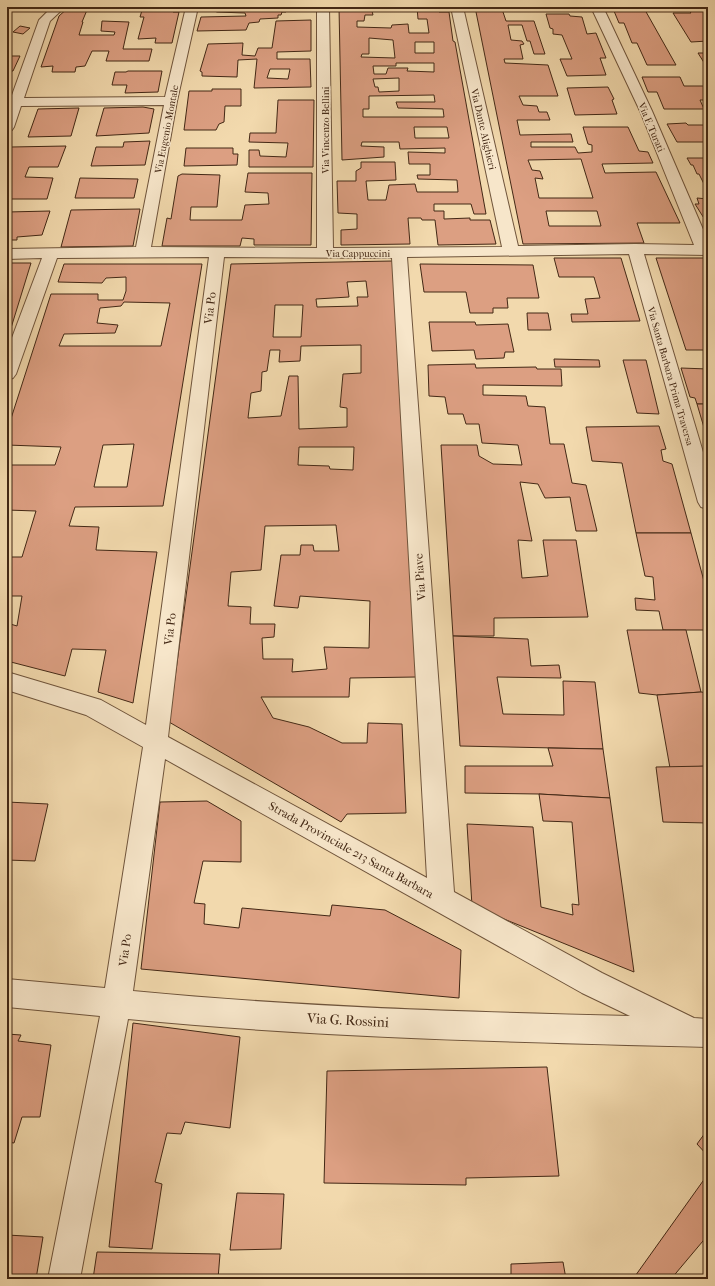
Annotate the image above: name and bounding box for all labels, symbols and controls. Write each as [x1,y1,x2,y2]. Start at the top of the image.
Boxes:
street label: Via Eugenio Montale [152,84,181,175]
street label: Via Dante Alighieri [468,86,498,171]
street label: Via Vincenzo Bellini [320,87,332,174]
street label: Via F. Turati [635,100,667,154]
street label: Via Cappuccini [325,248,390,260]
street label: Via Po [201,291,219,326]
street label: Via Santa Barbara Prima Traversa [644,305,696,447]
street label: Via Piave [411,553,429,602]
street label: Via Po [161,612,179,647]
street label: Strada Provinciale 213 Santa Barbara [266,799,436,902]
street label: Via Po [116,933,134,968]
street label: Via G. Rossini [306,1010,389,1031]

